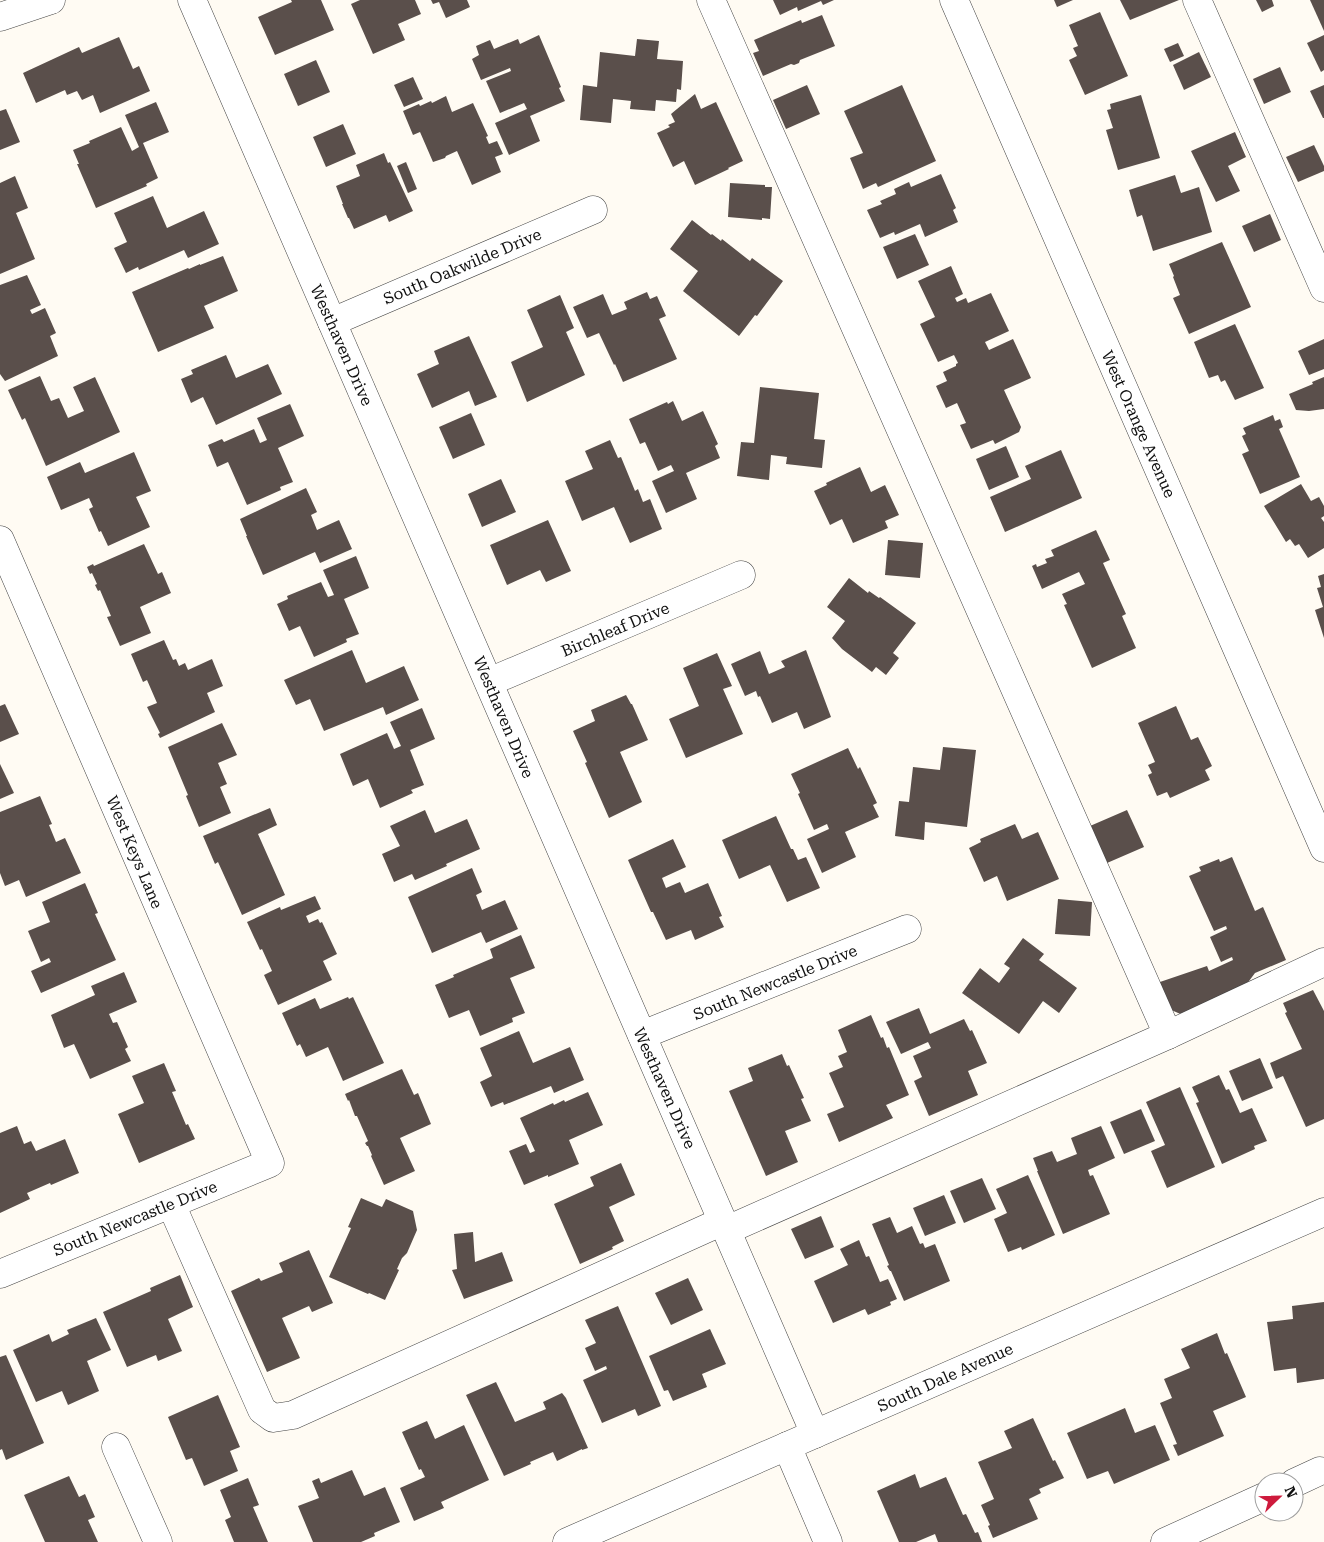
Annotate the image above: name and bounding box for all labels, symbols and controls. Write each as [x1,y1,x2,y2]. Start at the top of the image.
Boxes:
street label: South Oakwilde Drive [380,224,544,308]
street label: Westhaven Drive [306,282,377,409]
street label: West Orange Avenue [1098,348,1180,501]
street label: Birchleaf Drive [558,598,672,661]
street label: Westhaven Drive [469,653,538,781]
street label: West Keys Lane [102,793,167,912]
street label: South Newcastle Drive [690,941,860,1024]
street label: Westhaven Drive [629,1025,700,1152]
street label: South Newcastle Drive [50,1177,220,1260]
street label: South Dale Avenue [874,1339,1016,1416]
north arrow [1254,1472,1304,1522]
text: N [1281,1484,1301,1500]

